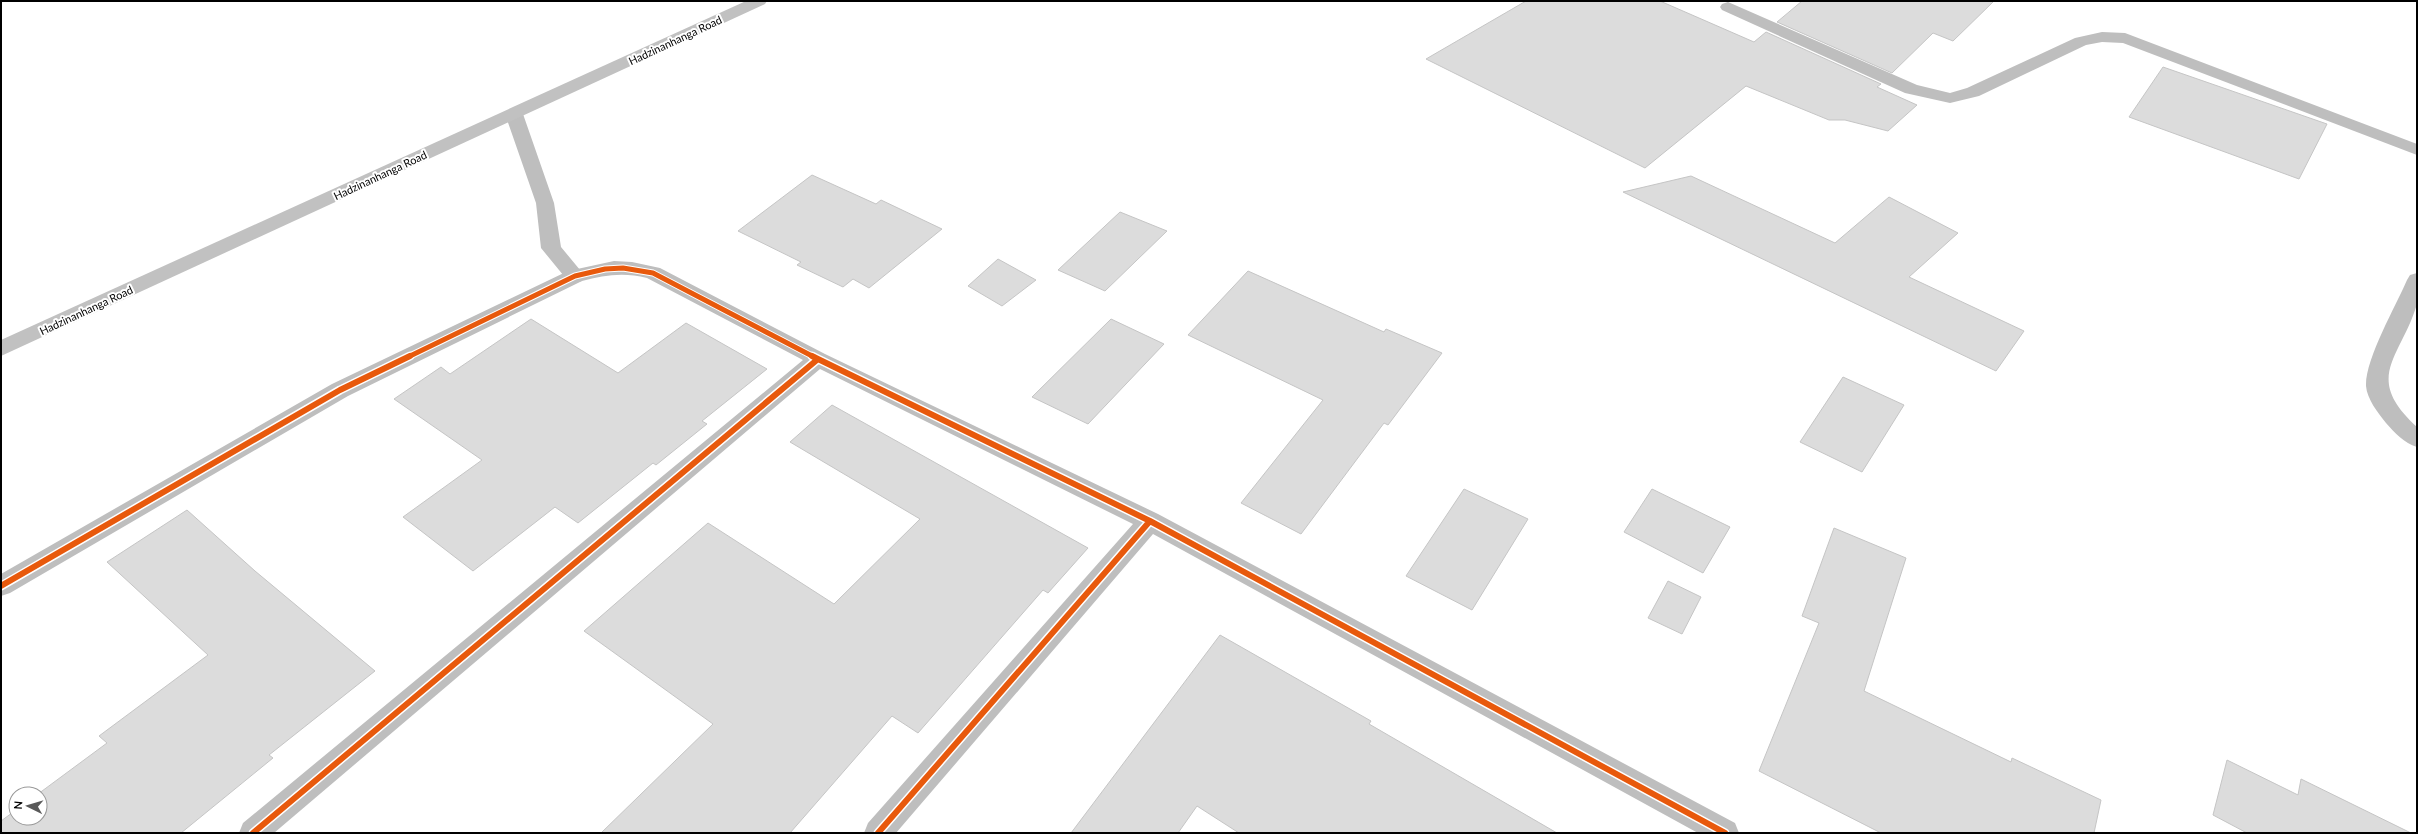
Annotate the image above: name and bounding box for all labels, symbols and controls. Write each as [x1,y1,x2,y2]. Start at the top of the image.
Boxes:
street label: Hadzinanhanga Road [626,13,724,67]
street label: Hadzinanhanga Road [331,148,429,202]
street label: Hadzinanhanga Road [37,283,135,337]
north arrow [8,786,48,826]
text: N [11,800,24,810]

